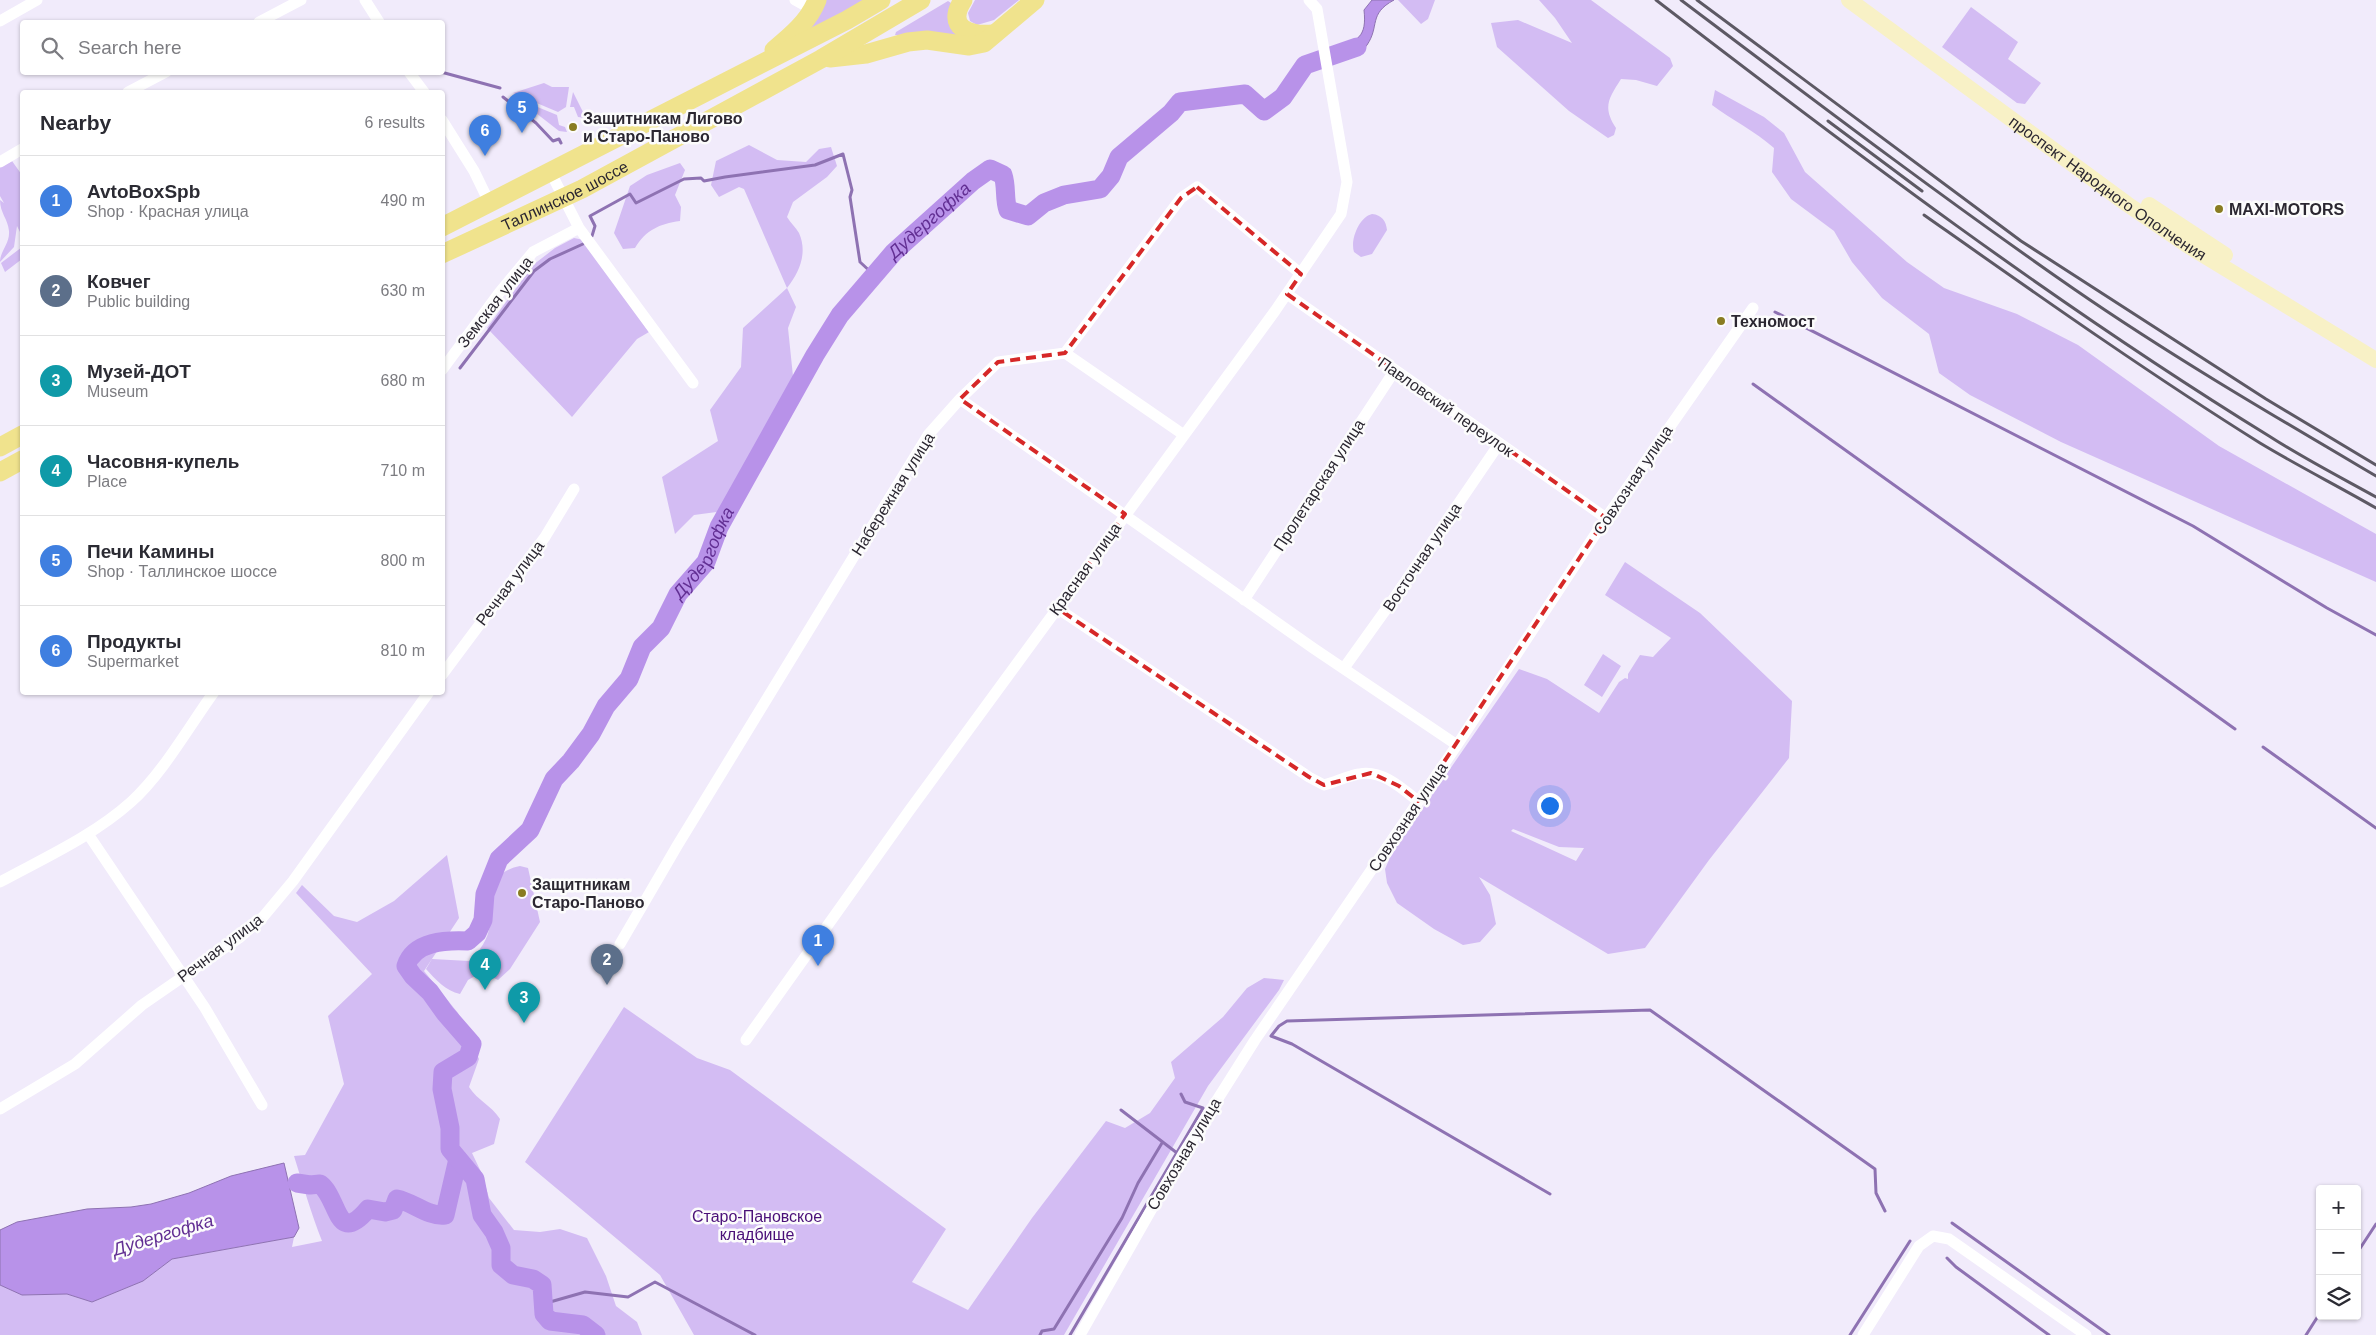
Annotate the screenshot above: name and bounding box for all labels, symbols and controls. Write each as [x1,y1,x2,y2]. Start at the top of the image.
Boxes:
search box [20,20,445,75]
icon: search [38,34,66,62]
text: Search here [78,37,182,58]
pin: 5 [506,92,538,133]
place label: Защитникам Лигово и Старо-Паново [583,110,743,145]
text: Nearby [40,111,111,134]
street label: проспект Народного Ополчения [2006,112,2209,263]
text: 6 results [365,114,425,131]
pin: 6 [469,115,501,156]
marker: Защитникам Лигово и Старо-Паново [567,121,579,133]
street label: Таллинское шоссе [499,157,631,234]
water label: Дудергофка [882,178,975,264]
text: AvtoBoxSpb [87,181,200,202]
text: 1 [52,192,60,209]
text: 490 m [381,192,425,209]
place label: MAXI-MOTORS [2229,201,2345,218]
text: Shop · Красная улица [87,203,249,220]
marker: MAXI-MOTORS [2213,203,2225,215]
street label: Земская улица [454,253,536,351]
text: Ковчег [87,271,151,292]
text: 2 [52,282,60,299]
text: 630 m [381,282,425,299]
text: Public building [87,293,190,310]
place label: Техномост [1731,313,1815,330]
marker: Техномост [1715,315,1727,327]
street label: Павловский переулок [1375,354,1518,461]
text: Музей-ДОТ [87,361,191,382]
text: 3 [52,372,60,389]
text: 680 m [381,372,425,389]
text: Museum [87,383,148,400]
street label: Пролетарская улица [1270,416,1368,554]
street label: Совхозная улица [1590,422,1676,538]
street label: Набережная улица [848,429,938,558]
text: Часовня-купель [87,451,240,472]
text: 4 [52,462,60,479]
text: 710 m [381,462,425,479]
text: Place [87,473,127,490]
street label: Восточная улица [1380,500,1464,614]
water label: Дудергофка [667,503,738,604]
street label: Красная улица [1046,519,1124,618]
street label: Речная улица [473,537,547,629]
text: Печи Камины [87,541,215,562]
text: 5 [52,552,60,569]
text: 800 m [381,552,425,569]
text: Shop · Таллинское шоссе [87,563,277,580]
text: Продукты [87,631,182,652]
text: 6 [52,642,60,659]
text: 810 m [381,642,425,659]
text: Supermarket [87,653,179,670]
street label: Совхозная улица [1365,759,1451,875]
your location [1537,793,1563,819]
place label: Защитникам Старо-Паново [532,876,645,911]
marker: Защитникам Старо-Паново [516,887,528,899]
street label: Речная улица [174,911,266,985]
pin: 1 [802,925,834,966]
pin: 2 [591,944,623,985]
pin: 4 [469,949,501,990]
pin: 3 [508,982,540,1023]
street label: Совхозная улица [1144,1095,1224,1213]
map controls [2316,1185,2361,1320]
button: + [2316,1185,2361,1230]
park label: Старо-Пановское кладбище [692,1208,822,1243]
water label: Дудергофка [108,1210,216,1260]
button: − [2316,1230,2361,1275]
button: layers [2316,1275,2361,1320]

